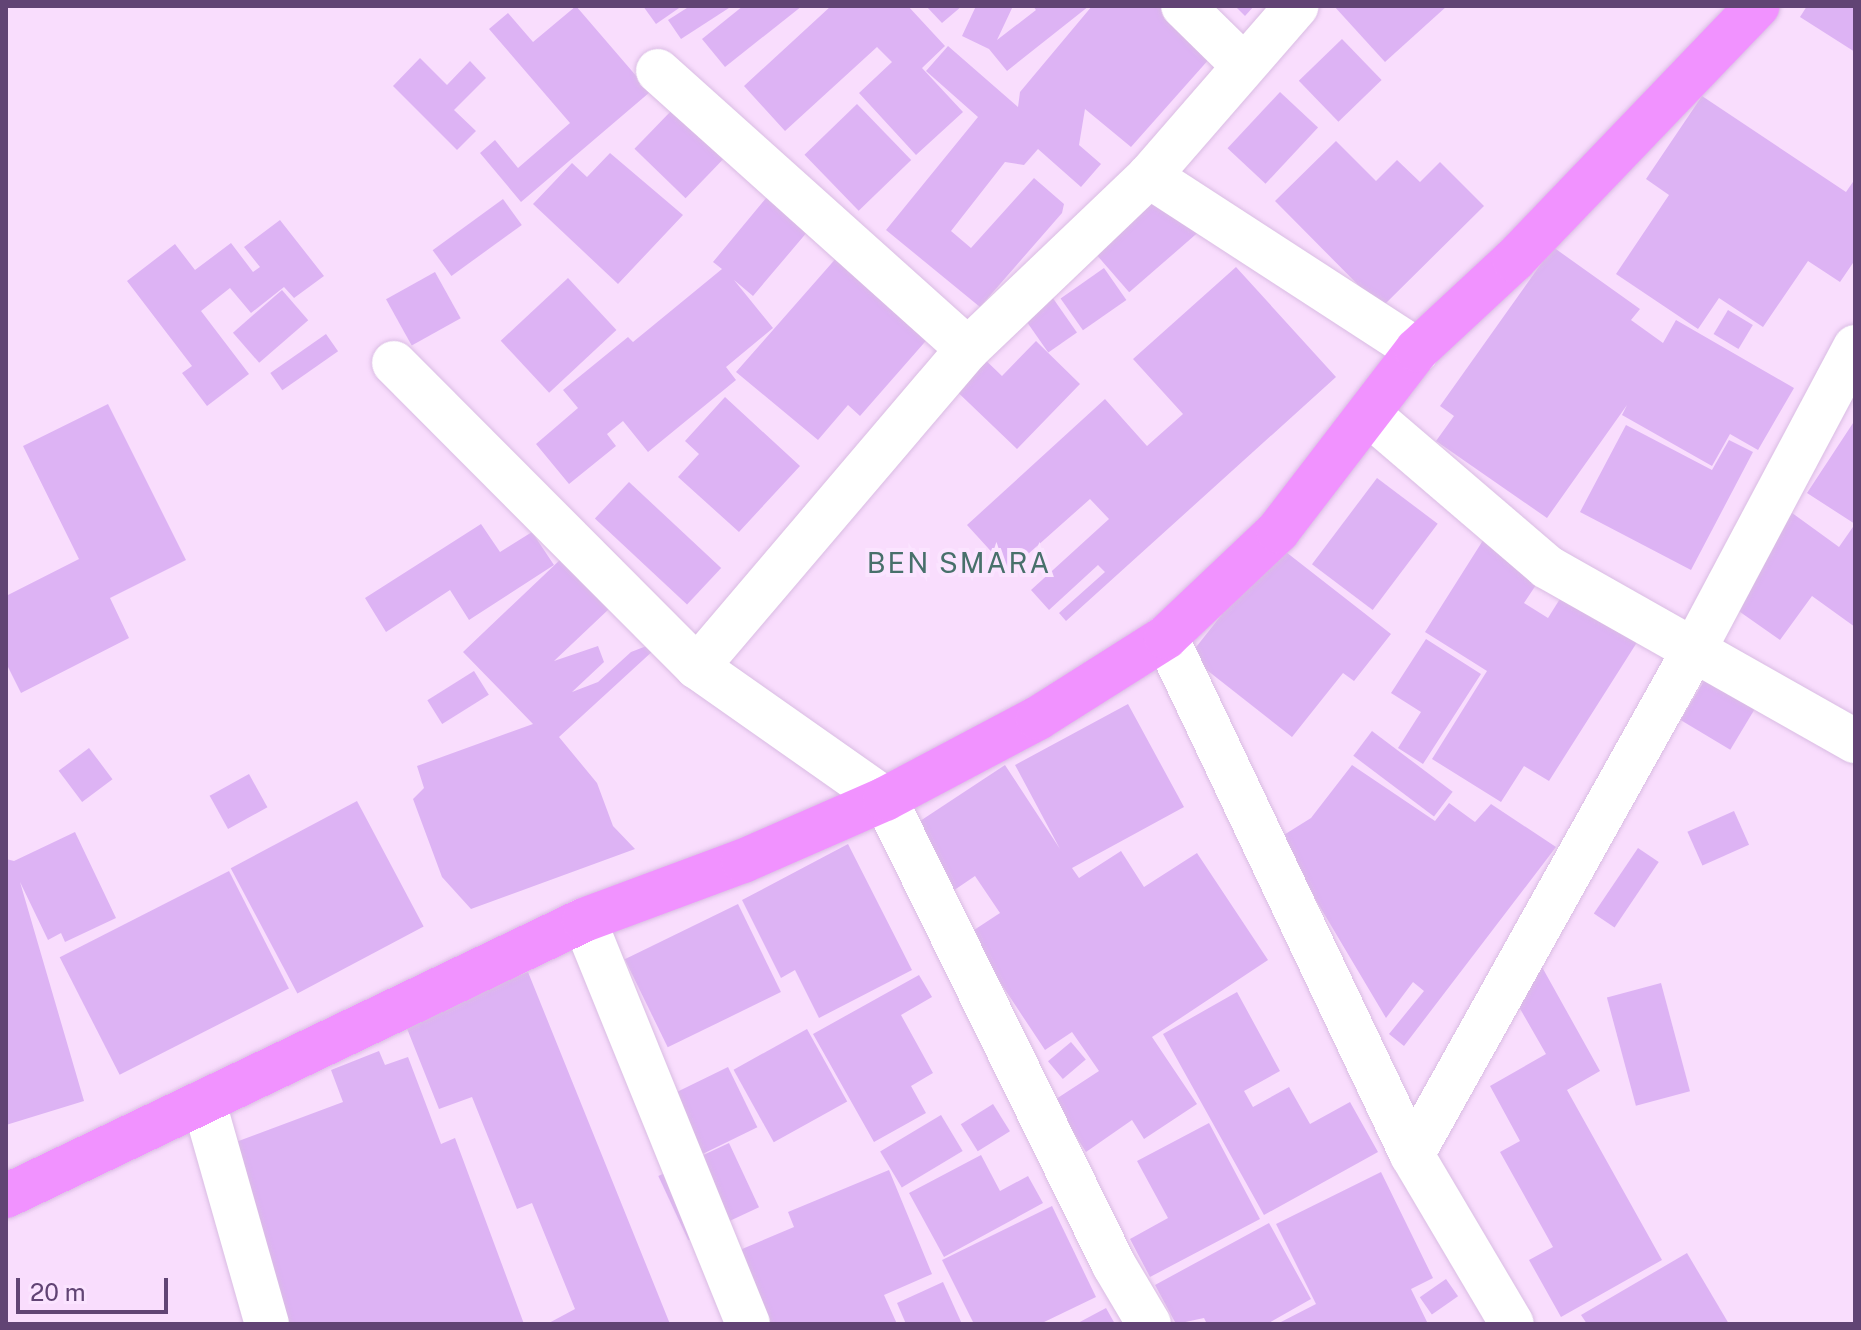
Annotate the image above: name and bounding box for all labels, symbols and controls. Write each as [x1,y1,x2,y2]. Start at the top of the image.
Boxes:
district label: BEN SMARA [867,546,1051,580]
scale bar [20,1262,172,1312]
text: 20 m [30,1278,86,1306]

